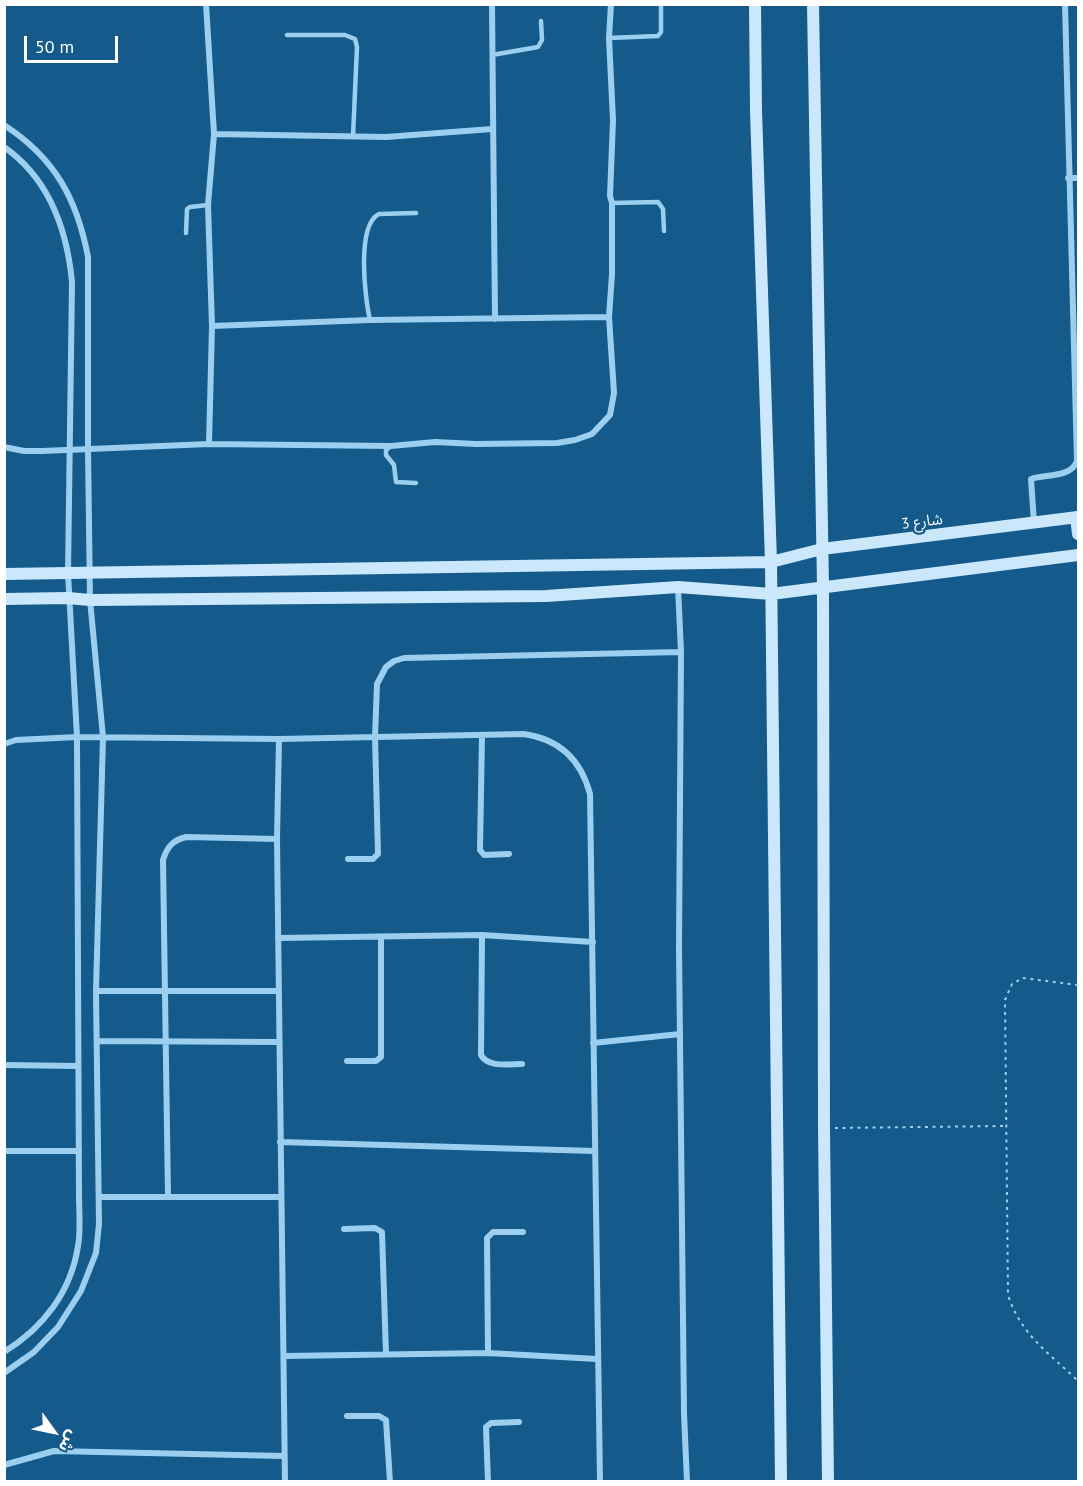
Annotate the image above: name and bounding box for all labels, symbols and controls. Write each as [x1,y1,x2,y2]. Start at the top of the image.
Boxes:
scale bar [27,24,122,62]
text: 50 m [35,35,74,58]
street label: شارع 3 [900,511,944,533]
north arrow [24,1402,84,1462]
text: ش [55,1427,83,1456]

